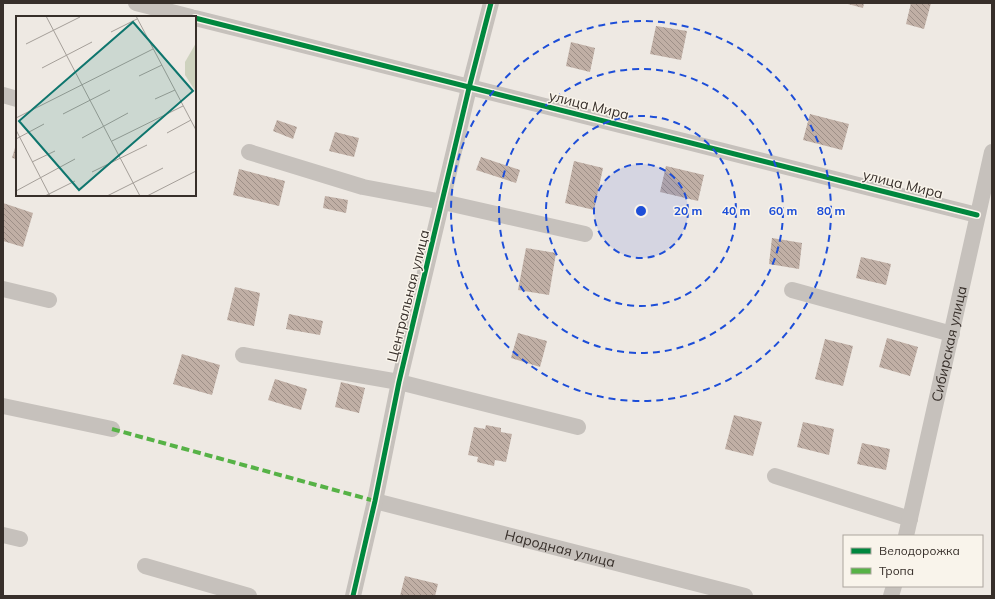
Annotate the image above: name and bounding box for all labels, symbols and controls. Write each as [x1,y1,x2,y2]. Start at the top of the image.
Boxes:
inset map [16,16,196,196]
street label: улица Мира [547,86,631,124]
street label: улица Мира [861,165,945,203]
text: 20 m [674,203,702,218]
text: 40 m [722,203,750,218]
text: 60 m [769,203,797,218]
text: 80 m [817,203,845,218]
centre of rings [634,204,648,218]
street label: Центральная улица [383,228,433,364]
street label: Сибирская улица [927,284,971,403]
street label: Народная улица [503,526,617,571]
legend [843,535,983,587]
text: Велодорожка [879,543,960,558]
text: Тропа [879,563,914,578]

